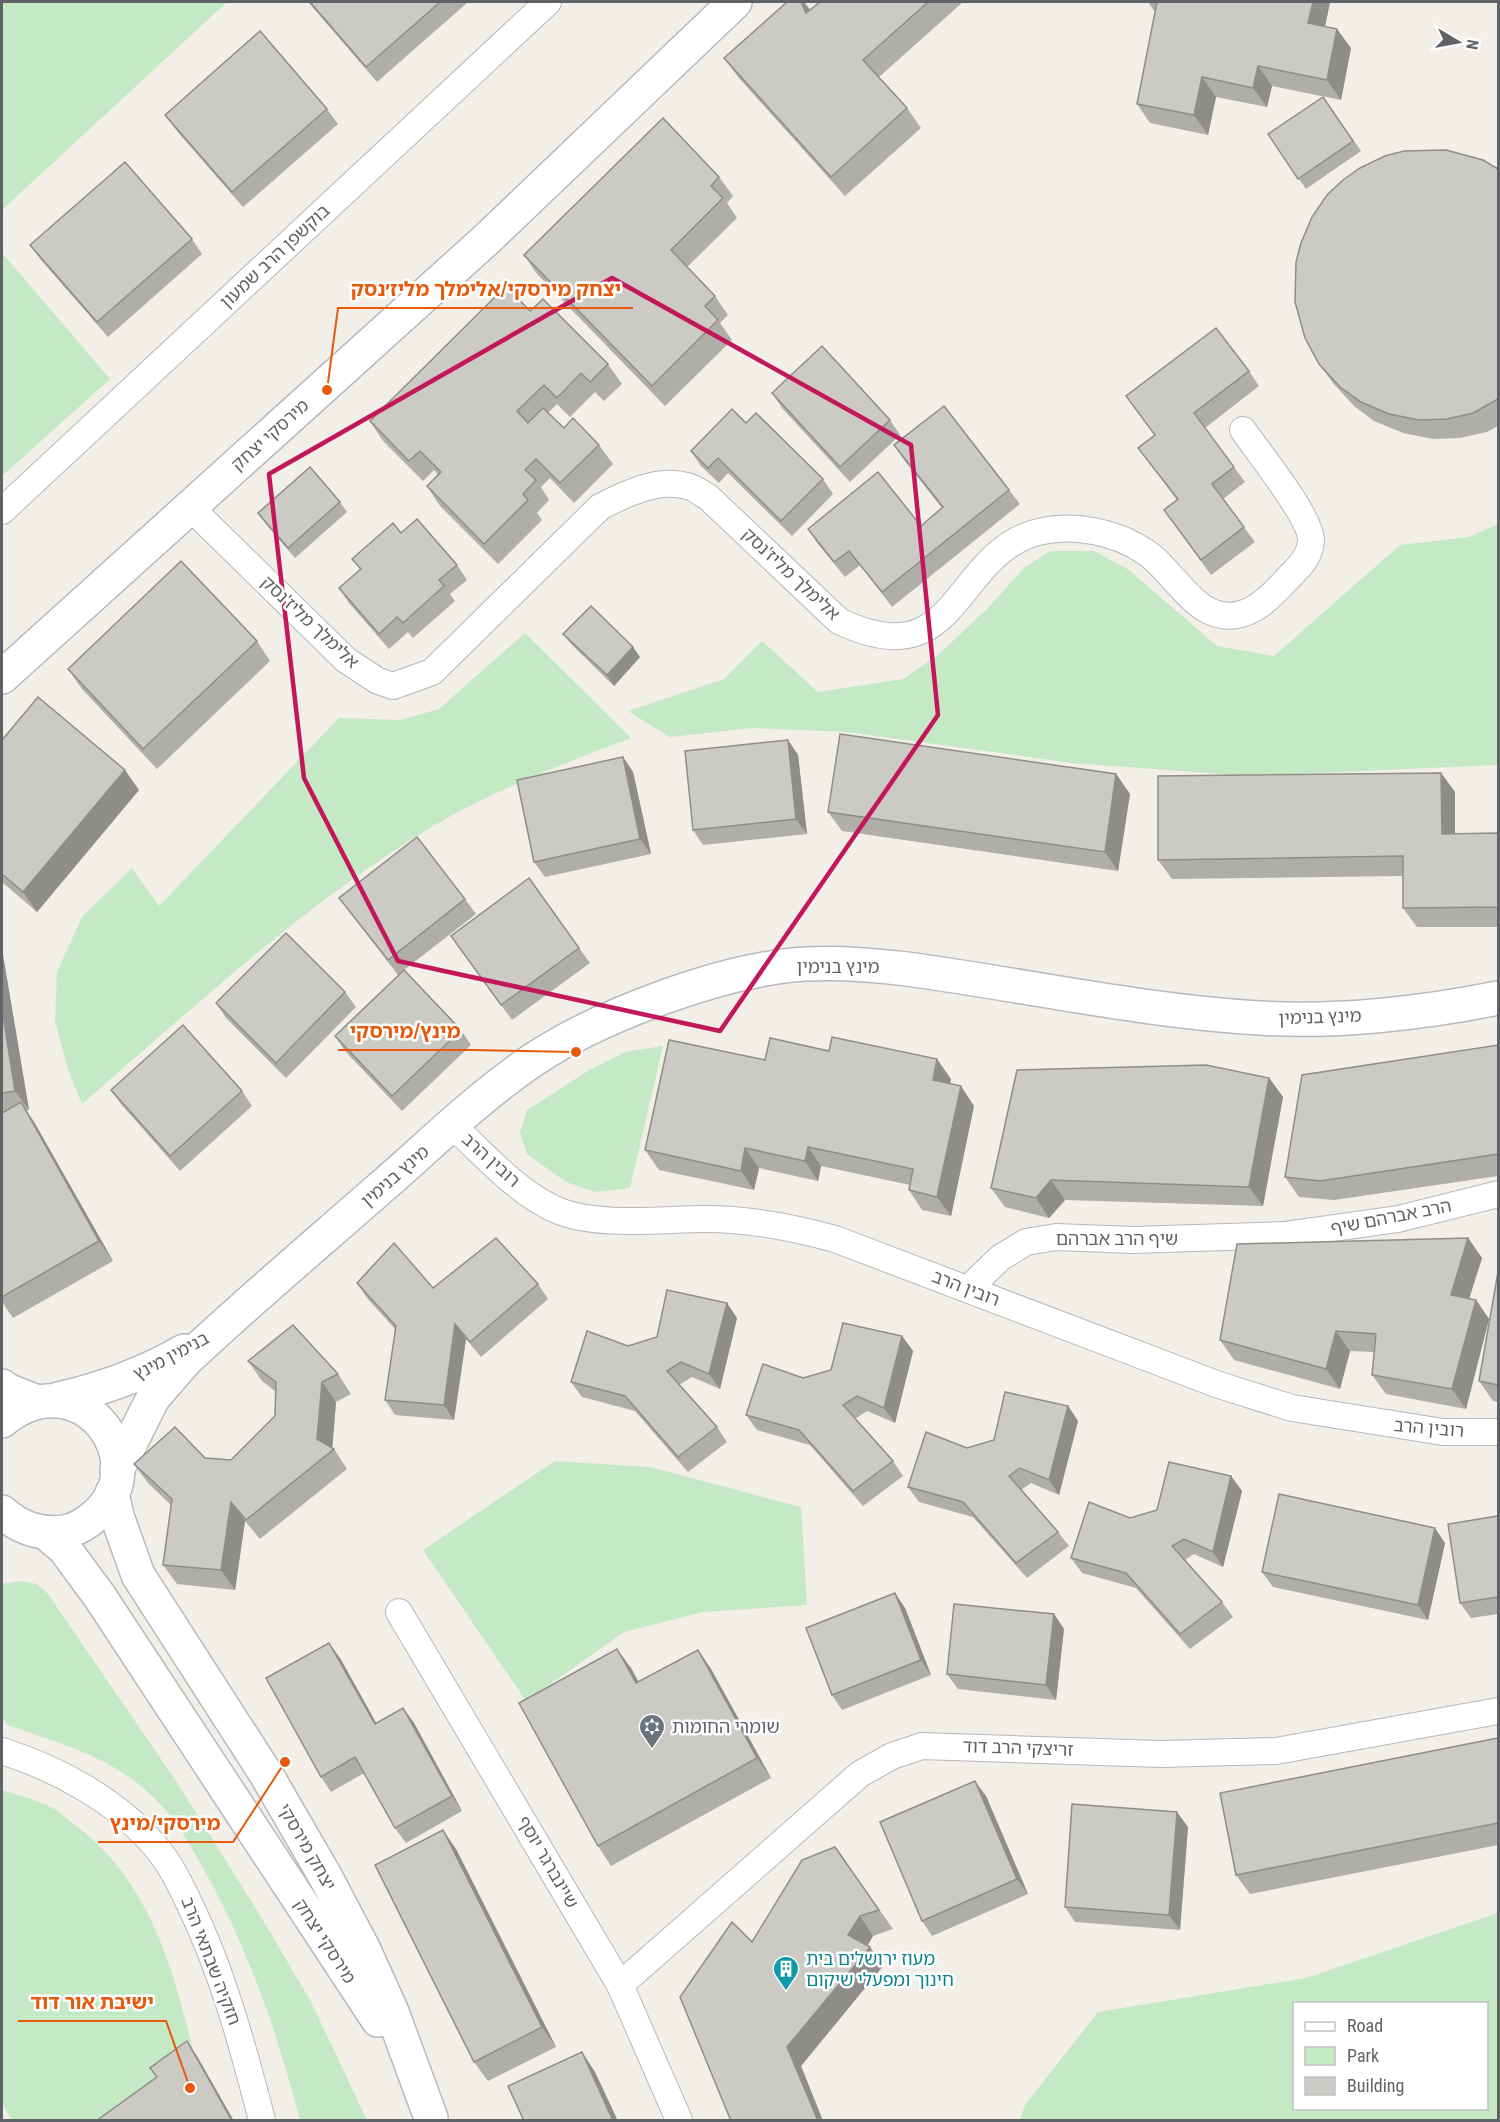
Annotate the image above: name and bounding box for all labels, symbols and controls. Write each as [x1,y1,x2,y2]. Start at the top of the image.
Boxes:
north arrow [1428,12,1488,72]
text: N [1462,38,1482,51]
street label: בוקשפן הרב שמעון [215,199,334,312]
callout: יצחק מירסקי/אלימלך מליז׳נסק [338,270,633,308]
text: יצחק מירסקי/אלימלך מליז׳נסק [351,277,621,301]
street label: מירסקי יצחק [227,394,313,475]
street label: אלימלך מליז'נסק [738,523,845,624]
street label: אלימלך מליז'נסק [257,571,364,672]
street label: מינץ בנימין [797,956,880,977]
street label: מינץ בנימין [1278,1005,1362,1028]
callout: מינץ/מירסקי [338,1012,473,1050]
text: מינץ/מירסקי [349,1019,461,1043]
street label: רובין הרב [458,1128,525,1191]
street label: מינץ בנימין [357,1140,433,1211]
street label: הרב אברהם שיף [1329,1195,1453,1238]
street label: שיף הרב אברהם [1056,1228,1178,1249]
street label: רובין הרב [929,1265,1003,1310]
street label: בנימין מינץ [129,1327,212,1384]
street label: רובין הרב [1393,1414,1465,1441]
synagogue icon: שומרי החומות [637,1712,667,1750]
place label: שומרי החומות [672,1716,780,1737]
street label: זריצקי הרב דוד [962,1735,1074,1760]
street label: יצחק מירסקי [274,1800,341,1894]
callout: מירסקי/מינץ [98,1804,233,1842]
text: מירסקי/מינץ [109,1811,221,1835]
street label: שיינברגר יוסף [514,1812,583,1912]
street label: חזקיה שבתאי הרב [177,1894,246,2028]
street label: מירסקי יצחק [290,1894,361,1987]
place label: מעוז ירושלים בית חינוך ומפעלי שיקום [806,1948,954,1990]
building icon: מעוז ירושלים בית חינוך ומפעלי שיקום [771,1954,801,1992]
callout: ישיבת אור דוד [18,1983,166,2021]
text: ישיבת אור דוד [30,1990,154,2014]
legend [1293,2002,1488,2110]
text: Road [1347,2015,1383,2036]
text: Park [1347,2045,1379,2066]
text: Building [1347,2075,1404,2096]

